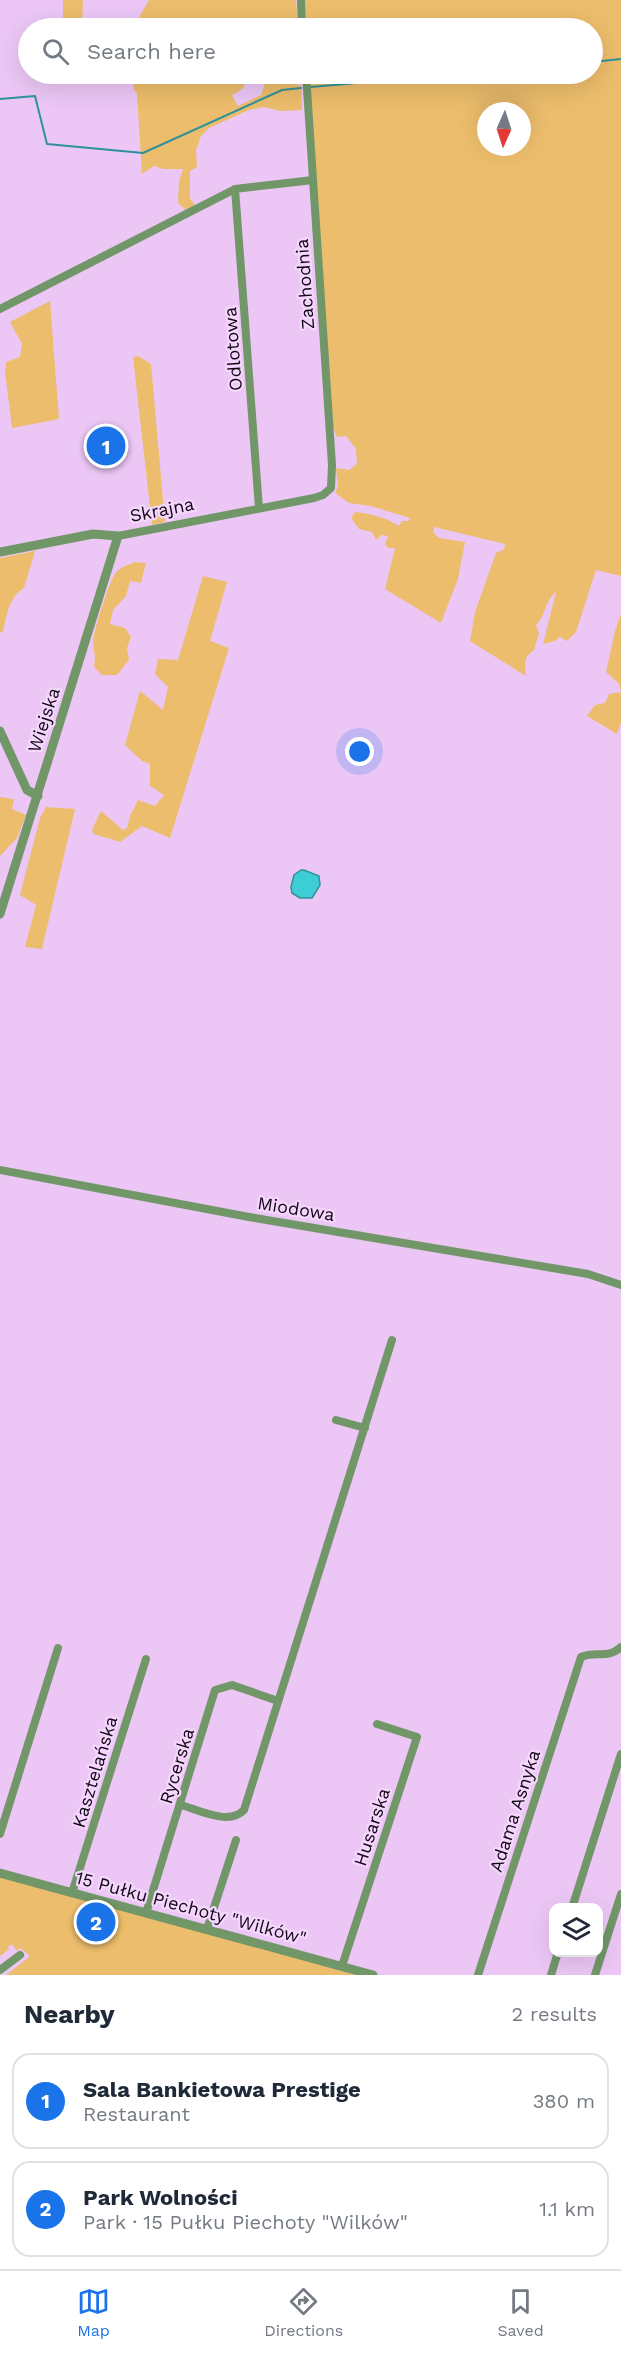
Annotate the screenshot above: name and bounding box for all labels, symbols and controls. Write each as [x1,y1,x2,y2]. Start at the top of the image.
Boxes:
search box [18,18,603,84]
icon: search [39,35,72,68]
text: Search here [87,39,216,64]
north arrow [477,102,531,156]
street label: Zachodnia [291,238,318,330]
street label: Odlotowa [219,306,246,392]
pin: 1 [86,424,126,468]
street label: Skrajna [128,493,196,526]
street label: Wiejska [23,685,64,755]
your location [345,737,374,766]
street label: Miodowa [256,1192,336,1225]
street label: Kasztelańska [68,1714,121,1830]
street label: Rycerska [155,1726,198,1806]
street label: Adama Asnyka [485,1747,544,1875]
street label: Husarska [349,1785,394,1868]
street label: 15 Pułku Piechoty "Wilków" [73,1867,309,1948]
pin: 2 [76,1900,116,1944]
map controls [549,1903,603,1957]
button: layers [549,1903,603,1957]
text: Nearby [24,1999,115,2029]
text: 2 results [512,2002,597,2026]
text: Sala Bankietowa Prestige [83,2077,361,2102]
text: 1 [41,2089,50,2113]
text: 380 m [533,2089,595,2113]
text: Restaurant [83,2102,190,2126]
text: Park Wolności [83,2185,238,2210]
text: 2 [40,2197,51,2221]
text: 1.1 km [539,2197,595,2221]
text: Park · 15 Pułku Piechoty "Wilków" [83,2210,408,2234]
tab: Map [77,2285,110,2340]
tab: Directions [264,2285,343,2340]
tab: Saved [497,2285,544,2340]

